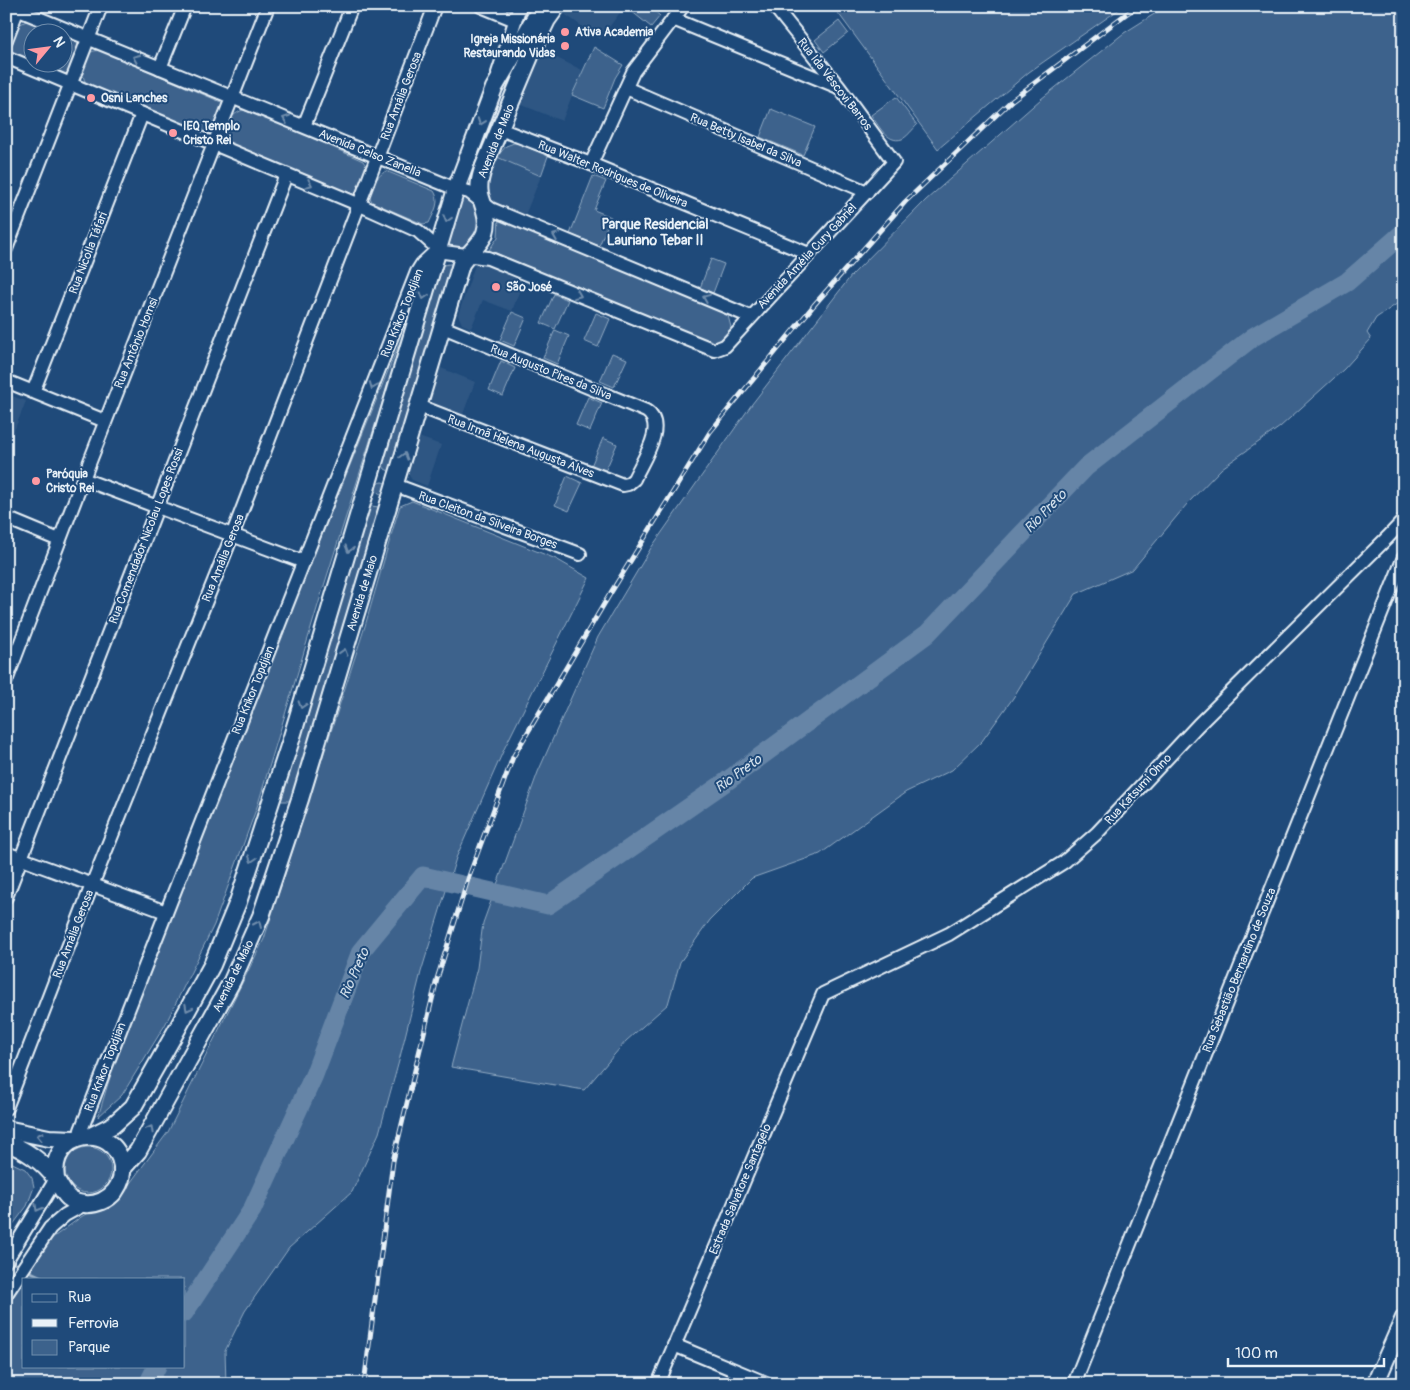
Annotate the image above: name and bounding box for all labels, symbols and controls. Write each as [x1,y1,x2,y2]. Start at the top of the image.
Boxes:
north arrow [22,22,72,72]
place label: Ativa Academia [575,25,654,40]
marker: Ativa Academia [559,26,571,38]
place label: Igreja Missionária Restaurando Vidas [463,32,556,61]
text: N [49,34,69,50]
street label: Rua Ida Véscovi Barros [794,35,876,134]
marker: Igreja Missionária Restaurando Vidas [559,40,571,52]
street label: Rua Amália Gerosa [378,49,425,142]
one-way arrow [132,54,141,64]
place label: Osni Lanches [101,91,168,106]
marker: Osni Lanches [85,92,97,104]
street label: Avenida de Maio [475,101,518,180]
street label: Rua Betty Isabel da Silva [688,110,804,171]
one-way arrow [282,115,291,125]
one-way arrow [477,117,487,126]
place label: IEQ Templo Cristo Rei [183,119,240,148]
street label: Avenida Celso Zanella [316,126,424,181]
marker: IEQ Templo Cristo Rei [167,127,179,139]
street label: Rua Walter Rodrigues de Oliveira [536,138,690,212]
one-way arrow [304,178,313,189]
street label: Avenida Amélia Cury Gabriel [754,200,860,312]
street label: Rua Nicolla Táfari [66,210,111,296]
one-way arrow [443,214,453,222]
district label: Parque Residencial Lauriano Tebar II [602,216,708,249]
one-way arrow [552,232,561,242]
street label: Rua Krikor Topdjian [378,266,427,360]
place label: São José [506,280,553,295]
marker: São José [490,281,502,293]
one-way arrow [573,289,582,300]
one-way arrow [420,291,430,299]
one-way arrow [702,294,711,304]
street label: Rua Antônio Homsi [111,296,162,391]
street label: Rua Augusto Pires da Silva [488,341,614,404]
one-way arrow [368,381,379,390]
street label: Rua Irmã Helena Augusta Alves [445,412,597,482]
street label: Rua Comendador Nicolau Lopes Rossi [106,446,187,626]
one-way arrow [399,452,409,460]
place label: Paróquia Cristo Rei [46,467,94,496]
marker: Paróquia Cristo Rei [30,475,42,487]
water label: Rio Preto [1021,485,1071,536]
street label: Rua Cleiton da Silveira Borges [416,488,560,553]
street label: Rua Amália Gerosa [199,512,248,604]
one-way arrow [344,544,354,553]
street label: Avenida de Maio [344,553,381,633]
street label: Rua Krikor Topdjian [229,643,278,737]
one-way arrow [339,648,349,657]
one-way arrow [297,700,307,708]
water label: Rio Preto [712,750,766,796]
street label: Rua Katsumi Ohno [1102,750,1175,828]
one-way arrow [248,855,258,863]
street label: Rua Sebastião Bernardino de Souza [1199,885,1280,1055]
street label: Rua Amália Gerosa [50,887,97,980]
one-way arrow [251,920,262,929]
street label: Avenida de Maio [210,937,258,1015]
water label: Rio Preto [336,944,374,1001]
one-way arrow [185,1003,195,1012]
street label: Rua Krikor Topdjian [82,1020,129,1114]
street label: Estrada Salvatore Santagelo [706,1121,775,1257]
one-way arrow [144,1126,154,1135]
one-way arrow [35,1131,44,1142]
one-way arrow [34,1203,44,1212]
legend [22,1278,185,1368]
text: Rua [68,1288,91,1307]
text: Ferrovia [68,1314,119,1333]
scale bar [1228,1335,1384,1367]
text: Parque [68,1338,111,1357]
text: 100 m [1235,1344,1278,1363]

